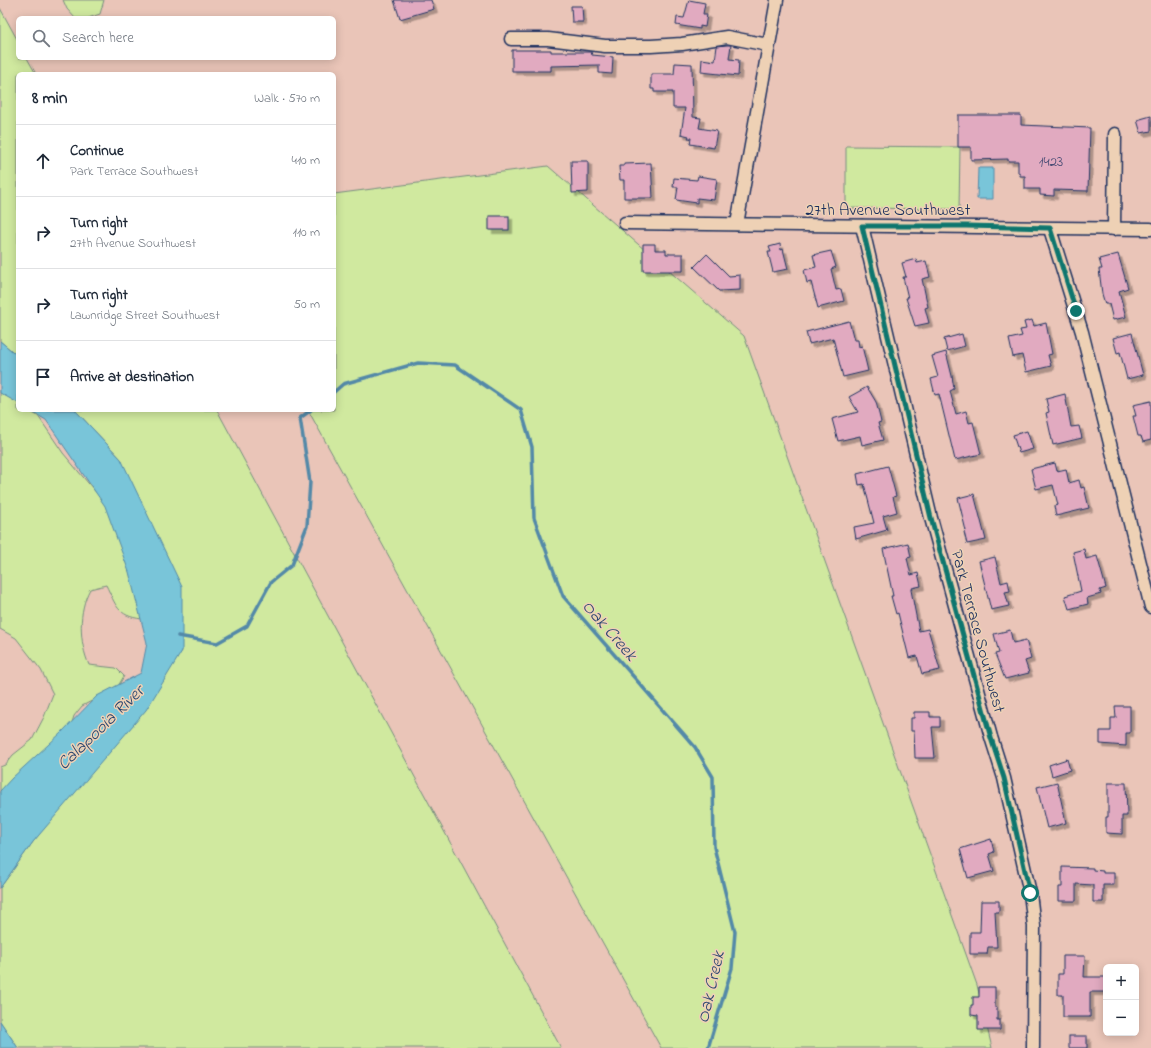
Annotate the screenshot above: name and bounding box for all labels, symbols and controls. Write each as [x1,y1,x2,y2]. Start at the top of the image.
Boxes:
search box [16,16,336,60]
icon: search [30,27,52,49]
text: Search here [62,27,134,49]
text: 8 min [32,86,67,111]
text: Walk · 570 m [254,89,320,108]
text: Continue [70,140,124,162]
icon: ahead [32,150,54,172]
text: 410 m [292,151,320,170]
house number: 1423 [1039,151,1063,173]
text: Park Terrace Southwest [70,162,198,181]
street label: 27th Avenue Southwest [806,198,971,223]
text: Turn right [70,212,128,234]
icon: right [32,222,54,244]
text: 110 m [293,223,320,242]
text: 27th Avenue Southwest [70,234,196,253]
text: Turn right [70,284,128,306]
icon: right [32,294,54,316]
text: 50 m [294,295,320,314]
route end [1067,302,1085,320]
text: Lawnridge Street Southwest [70,306,220,325]
icon: arrive [32,366,54,388]
text: Arrive at destination [70,366,194,388]
street label: Park Terrace Southwest [944,547,1011,716]
water label: Oak Creek [575,595,643,668]
water label: Calapooia River [52,678,153,777]
route start [1021,884,1039,902]
water label: Oak Creek [691,948,733,1026]
map controls [1103,964,1139,1036]
button: + [1103,964,1139,1000]
button: − [1103,1000,1139,1036]

